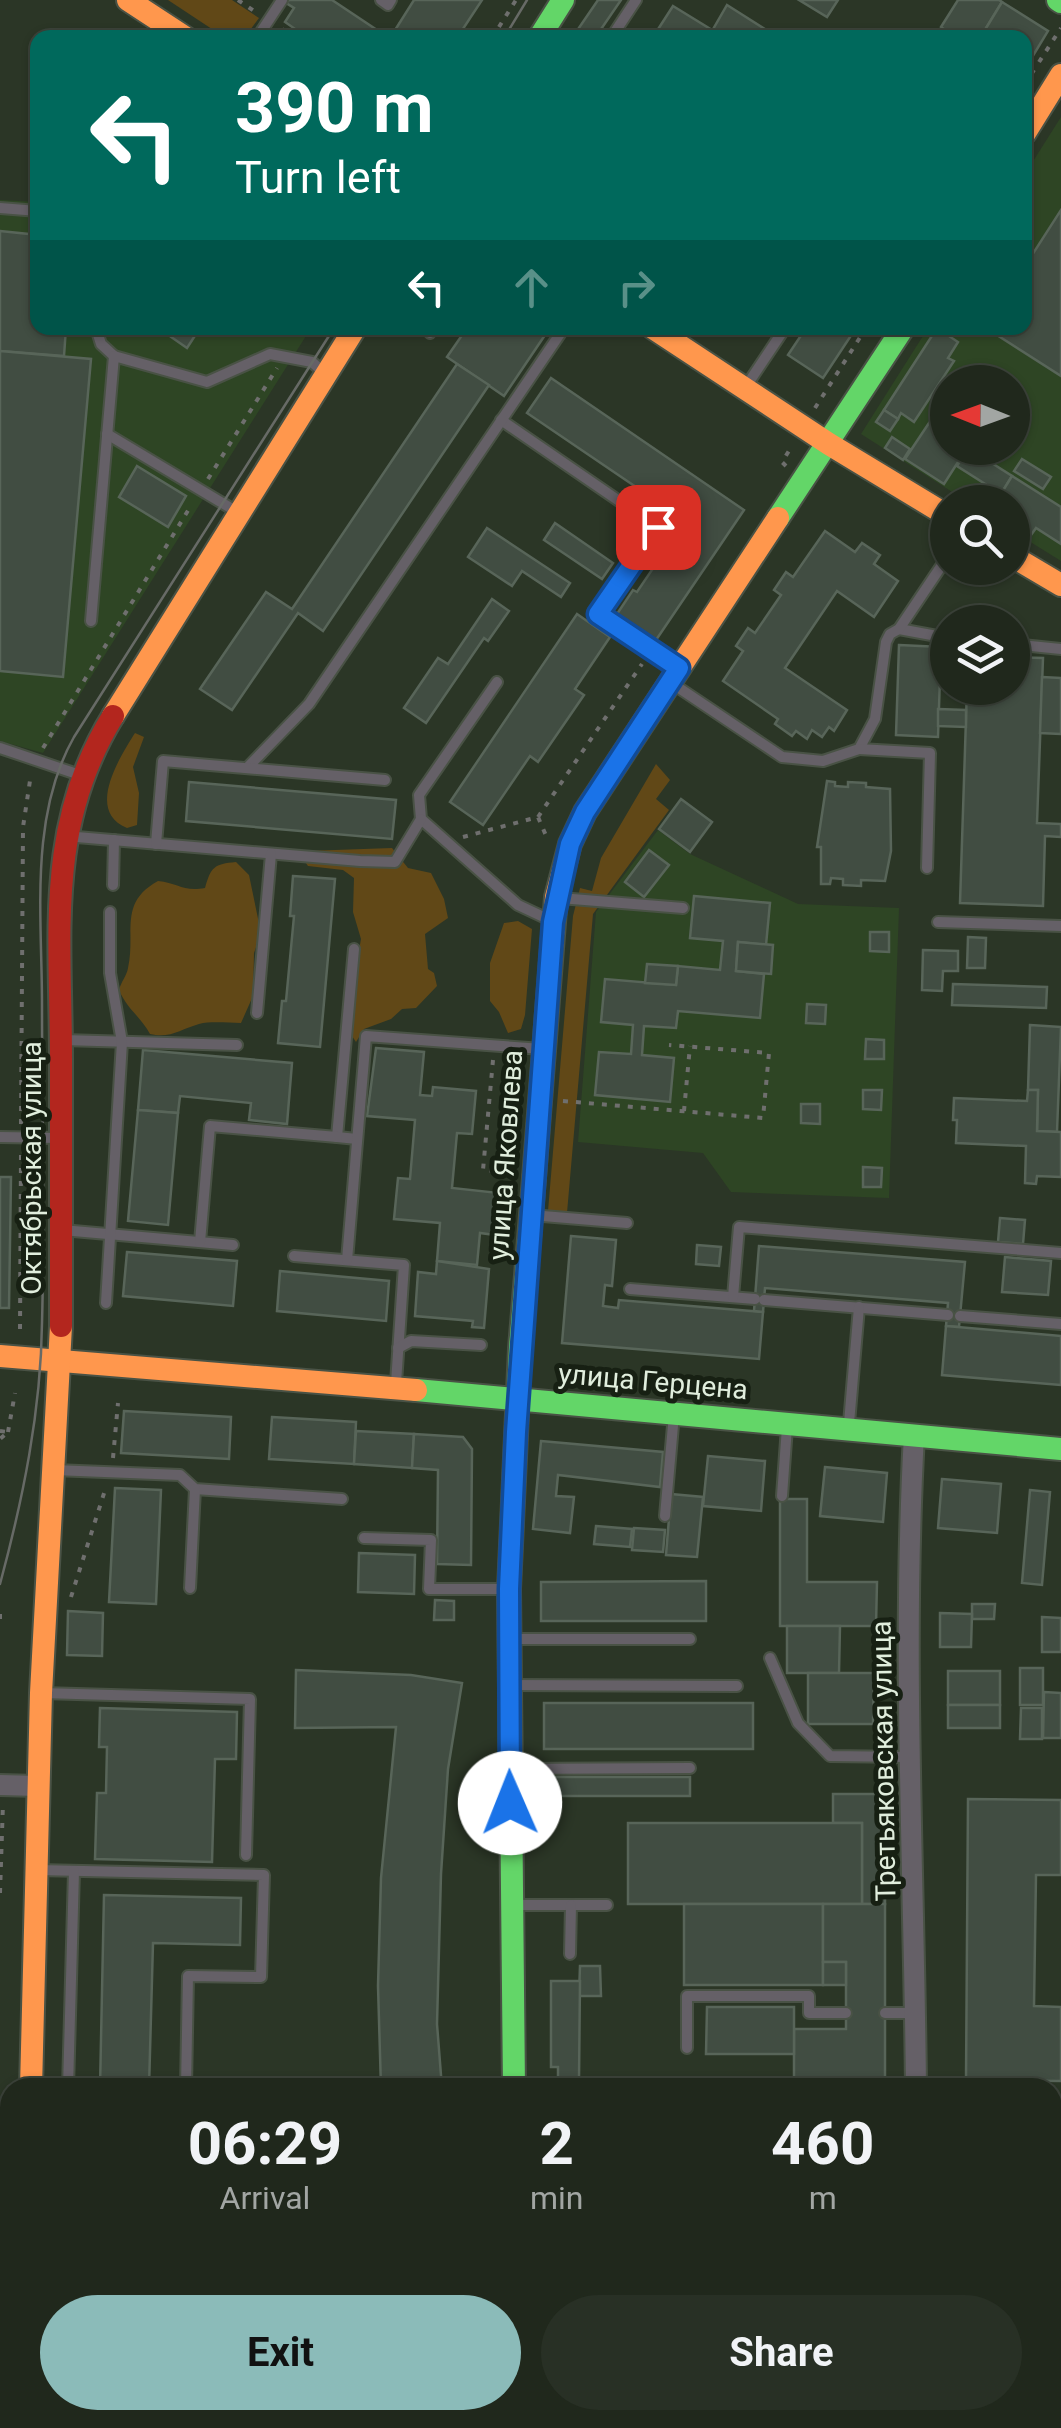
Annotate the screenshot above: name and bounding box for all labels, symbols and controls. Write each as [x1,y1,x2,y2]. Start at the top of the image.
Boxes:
text: 390 m [235,67,434,149]
icon: left [70,70,200,200]
text: Turn left [235,151,401,204]
icon: left [399,260,454,315]
icon: ahead [504,260,559,315]
icon: right [609,260,664,315]
north arrow [930,365,1030,465]
map controls [930,365,1030,705]
pin [616,485,701,570]
button: search [930,485,1030,585]
icon: arrive [631,500,686,555]
button: layers [930,605,1030,705]
street label: Октябрьская улица [15,1041,48,1295]
street label: улица Яковлева [482,1049,529,1261]
street label: улица Герцена [557,1357,749,1406]
street label: Третьяковская улица [865,1620,902,1902]
position arrow [458,1751,562,1855]
text: 06:29 [188,2108,342,2179]
text: 2 [539,2108,574,2179]
text: 460 [771,2108,874,2179]
text: Arrival [220,2179,310,2217]
text: min [530,2179,583,2217]
text: m [809,2179,837,2217]
button: Exit [40,2295,521,2410]
button: Share [541,2295,1022,2410]

